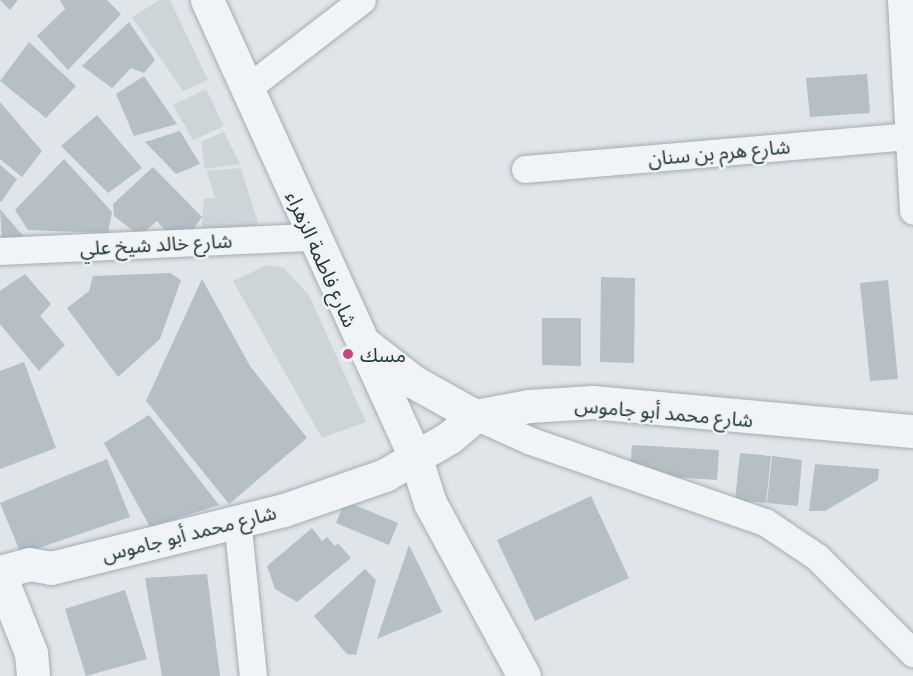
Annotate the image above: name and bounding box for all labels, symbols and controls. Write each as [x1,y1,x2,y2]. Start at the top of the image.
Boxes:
street label: شارع هرم بن سنان [647,134,791,170]
street label: شارع فاطمة الزهراء [281,187,363,331]
street label: شارع خالد شيخ علي [79,228,233,260]
place label: مسك [360,342,406,366]
marker: مسك [341,347,355,361]
street label: شارع محمد أبو جاموس [574,392,754,432]
street label: شارع محمد أبو جاموس [99,500,279,566]

